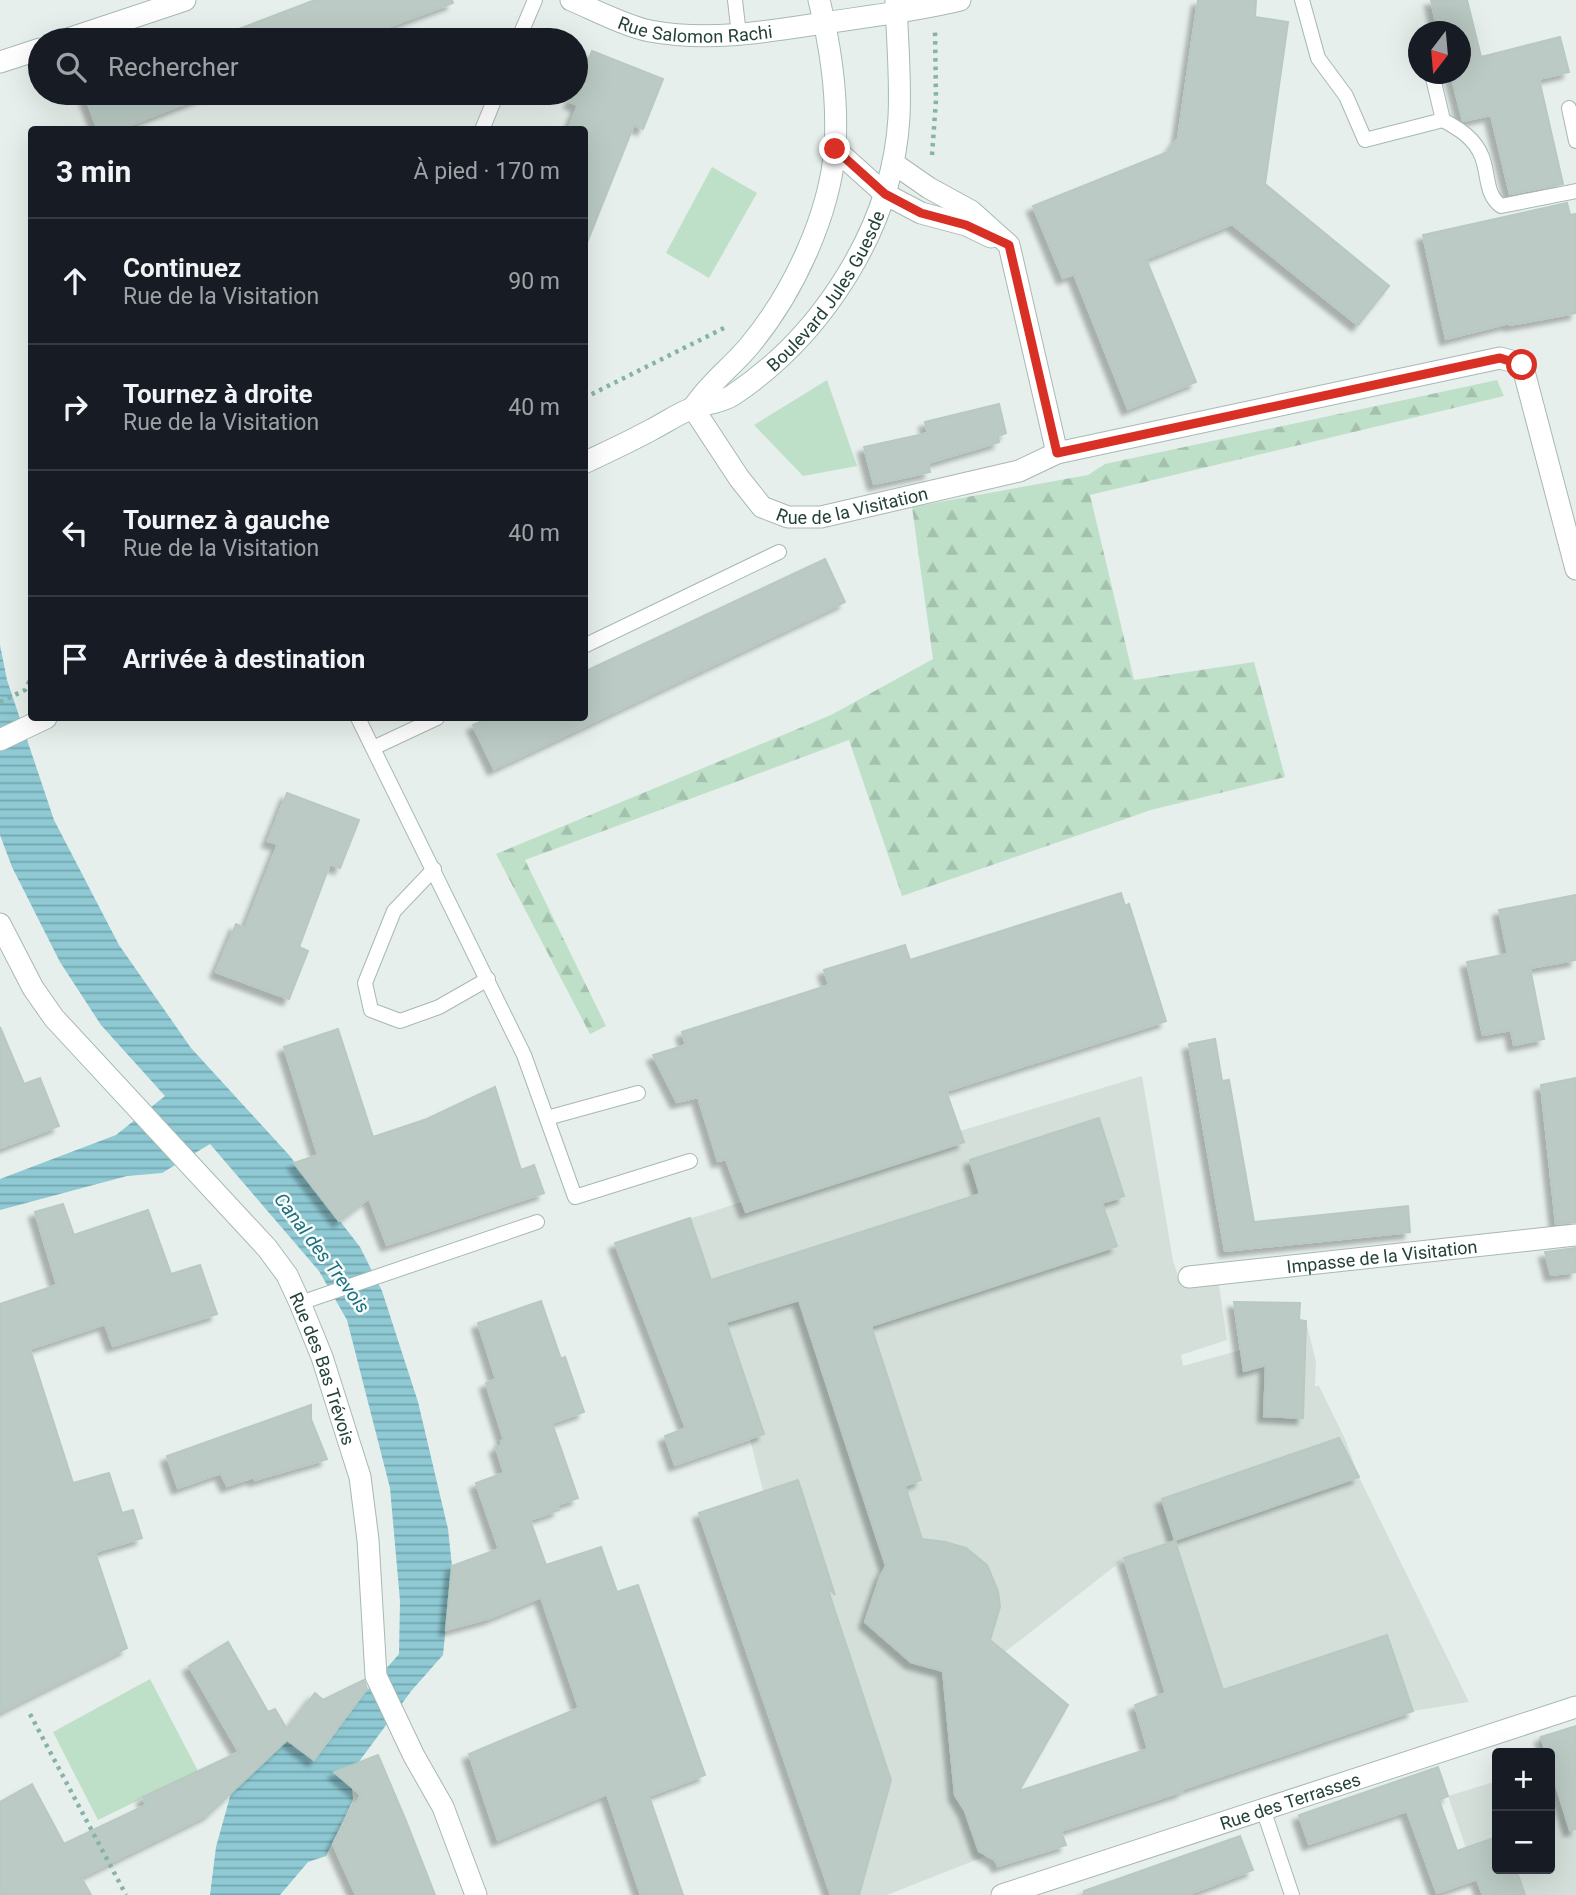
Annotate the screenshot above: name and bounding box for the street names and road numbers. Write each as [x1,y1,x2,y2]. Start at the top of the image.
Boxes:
street label: Rue Salomon Rachi [615,11,773,46]
street label: Boulevard Jules Guesde [762,208,888,375]
street label: Rue de la Visitation [774,482,930,528]
street label: Impasse de la Visitation [1285,1235,1478,1277]
street label: Rue des Bas Trévois [286,1289,360,1447]
street label: Rue des Terrasses [1217,1768,1363,1833]

